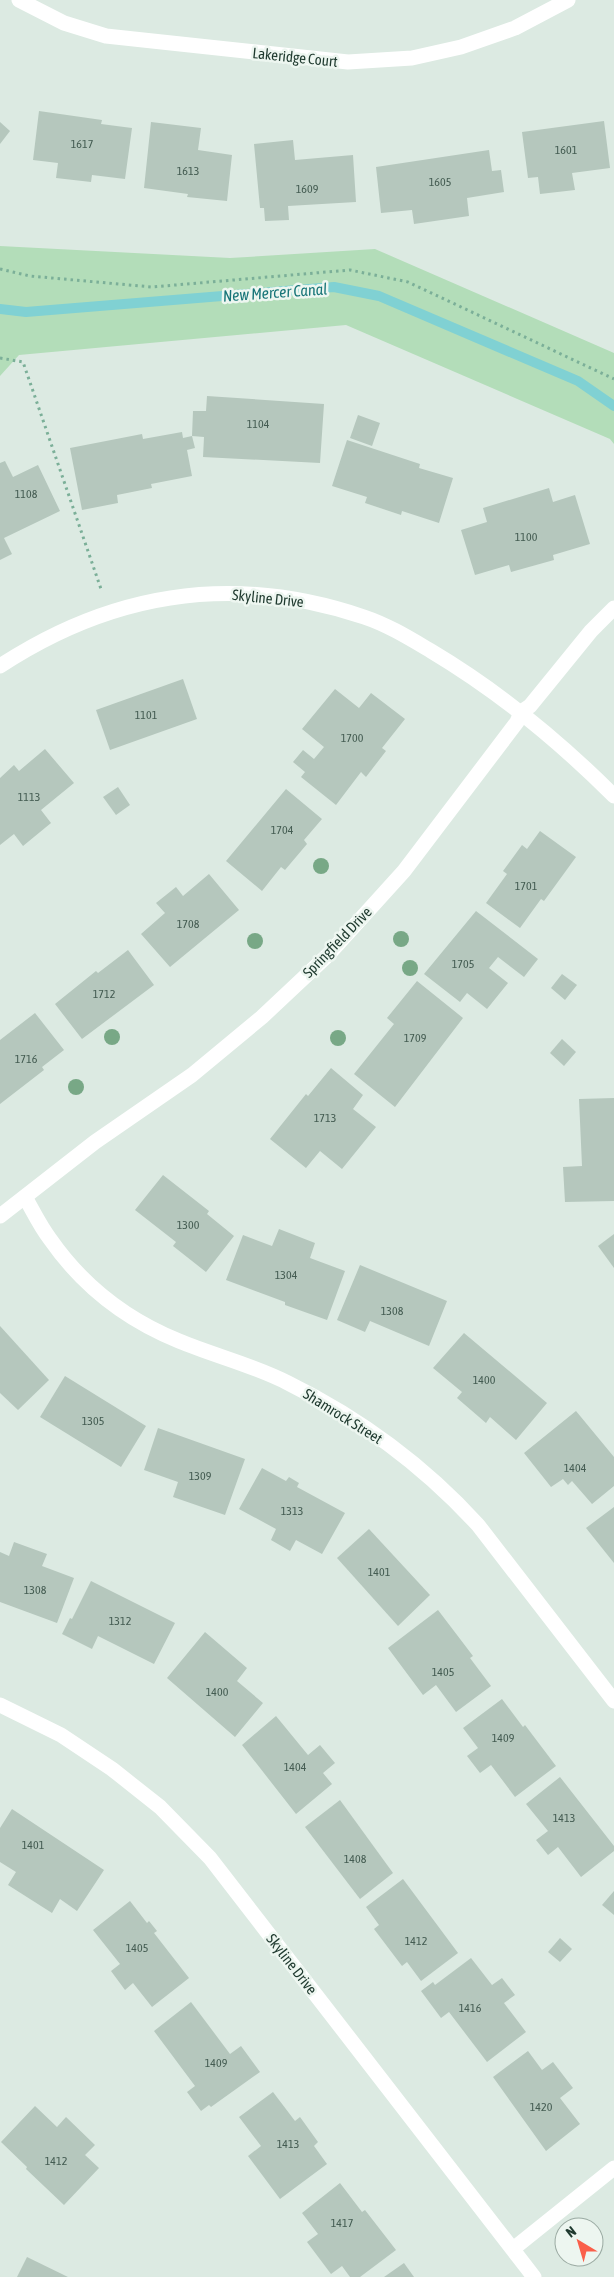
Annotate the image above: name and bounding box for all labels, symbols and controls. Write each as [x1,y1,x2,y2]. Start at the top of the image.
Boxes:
street label: Lakeridge Court [252,44,338,70]
house number: 1617 [71,137,94,151]
house number: 1601 [555,143,578,157]
house number: 1613 [177,164,199,178]
house number: 1605 [429,175,451,189]
house number: 1609 [296,182,319,196]
water label: New Mercer Canal [222,279,328,305]
house number: 1104 [247,417,270,431]
house number: 1108 [15,487,38,501]
house number: 1100 [515,530,538,544]
street label: Skyline Drive [231,586,305,610]
house number: 1101 [135,708,158,722]
house number: 1700 [341,731,364,745]
house number: 1113 [18,790,40,804]
house number: 1704 [271,823,294,837]
house number: 1701 [515,879,538,893]
street label: Springfield Drive [299,903,375,981]
house number: 1708 [177,917,200,931]
house number: 1705 [452,957,474,971]
house number: 1712 [93,987,115,1001]
house number: 1709 [404,1031,427,1045]
house number: 1716 [15,1052,38,1066]
house number: 1713 [314,1111,336,1125]
house number: 1300 [177,1218,200,1232]
house number: 1304 [275,1268,298,1282]
house number: 1308 [381,1304,404,1318]
house number: 1400 [473,1373,496,1387]
street label: Shamrock Street [300,1385,386,1447]
house number: 1305 [82,1414,104,1428]
house number: 1404 [564,1461,587,1475]
house number: 1309 [189,1469,212,1483]
house number: 1313 [281,1504,303,1518]
house number: 1401 [368,1565,391,1579]
house number: 1308 [24,1583,47,1597]
house number: 1312 [109,1614,131,1628]
house number: 1405 [432,1665,454,1679]
house number: 1400 [206,1685,229,1699]
house number: 1409 [492,1731,515,1745]
house number: 1404 [284,1760,307,1774]
house number: 1413 [553,1811,575,1825]
house number: 1401 [22,1838,45,1852]
house number: 1408 [344,1852,367,1866]
street label: Skyline Drive [263,1930,321,1998]
house number: 1412 [405,1934,427,1948]
house number: 1405 [126,1941,148,1955]
house number: 1416 [459,2001,482,2015]
house number: 1409 [205,2056,228,2070]
house number: 1420 [530,2100,553,2114]
house number: 1413 [277,2137,299,2151]
house number: 1412 [45,2154,67,2168]
house number: 1417 [331,2216,354,2230]
north arrow [554,2217,604,2267]
text: N [563,2223,579,2241]

